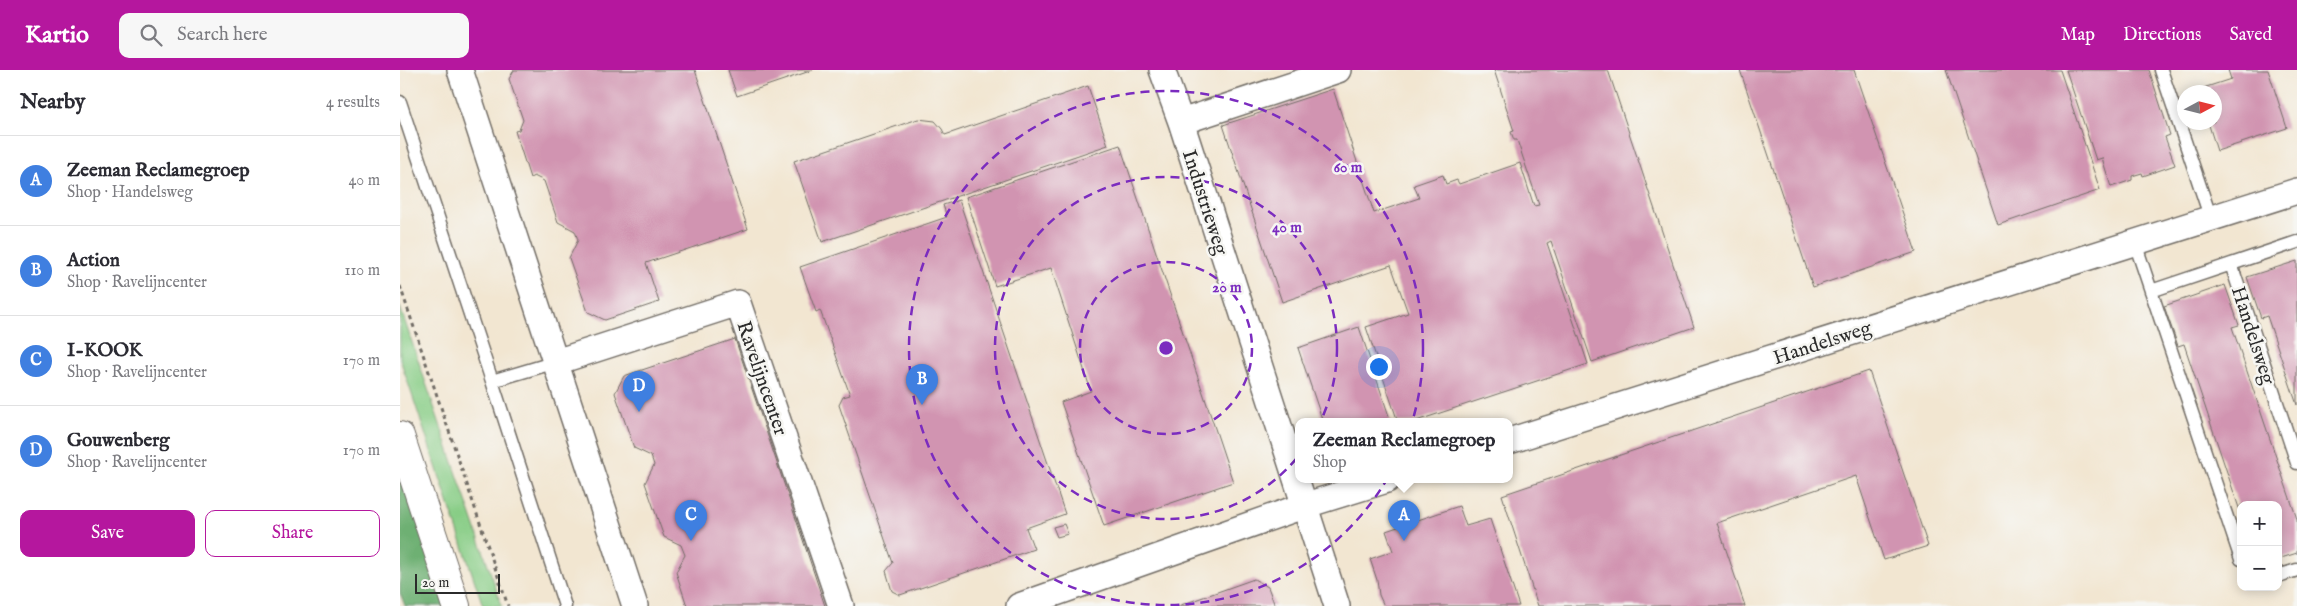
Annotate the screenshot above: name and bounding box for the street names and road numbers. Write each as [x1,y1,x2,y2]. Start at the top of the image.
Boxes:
street label: Industrieweg [1176,147,1234,259]
street label: Handelsweg [2225,283,2281,389]
street label: Handelsweg [1770,315,1876,371]
street label: Ravelijncenter [730,318,793,440]

